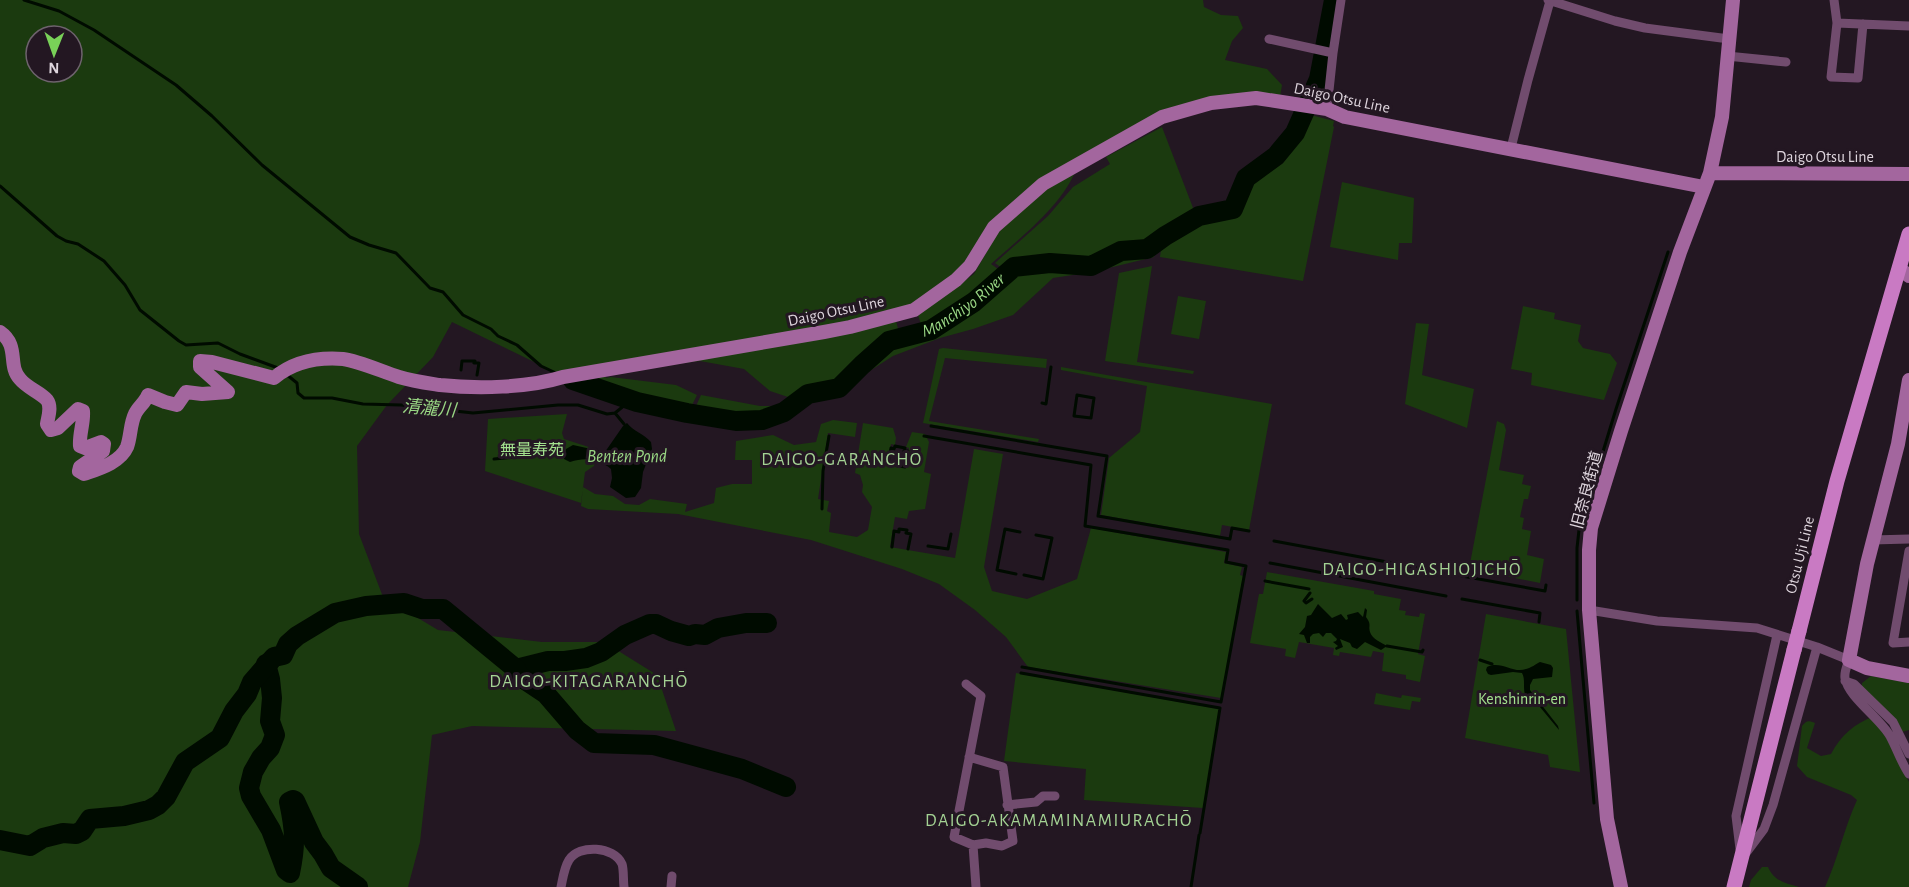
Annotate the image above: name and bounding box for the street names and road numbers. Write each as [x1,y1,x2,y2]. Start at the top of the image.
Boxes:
street label: Daigo Otsu Line [1292,80,1392,116]
street label: Daigo Otsu Line [1776,149,1874,165]
street label: Daigo Otsu Line [786,293,886,329]
street label: 旧奈良街道 [1568,449,1605,531]
street label: Otsu Uji Line [1783,515,1818,595]

